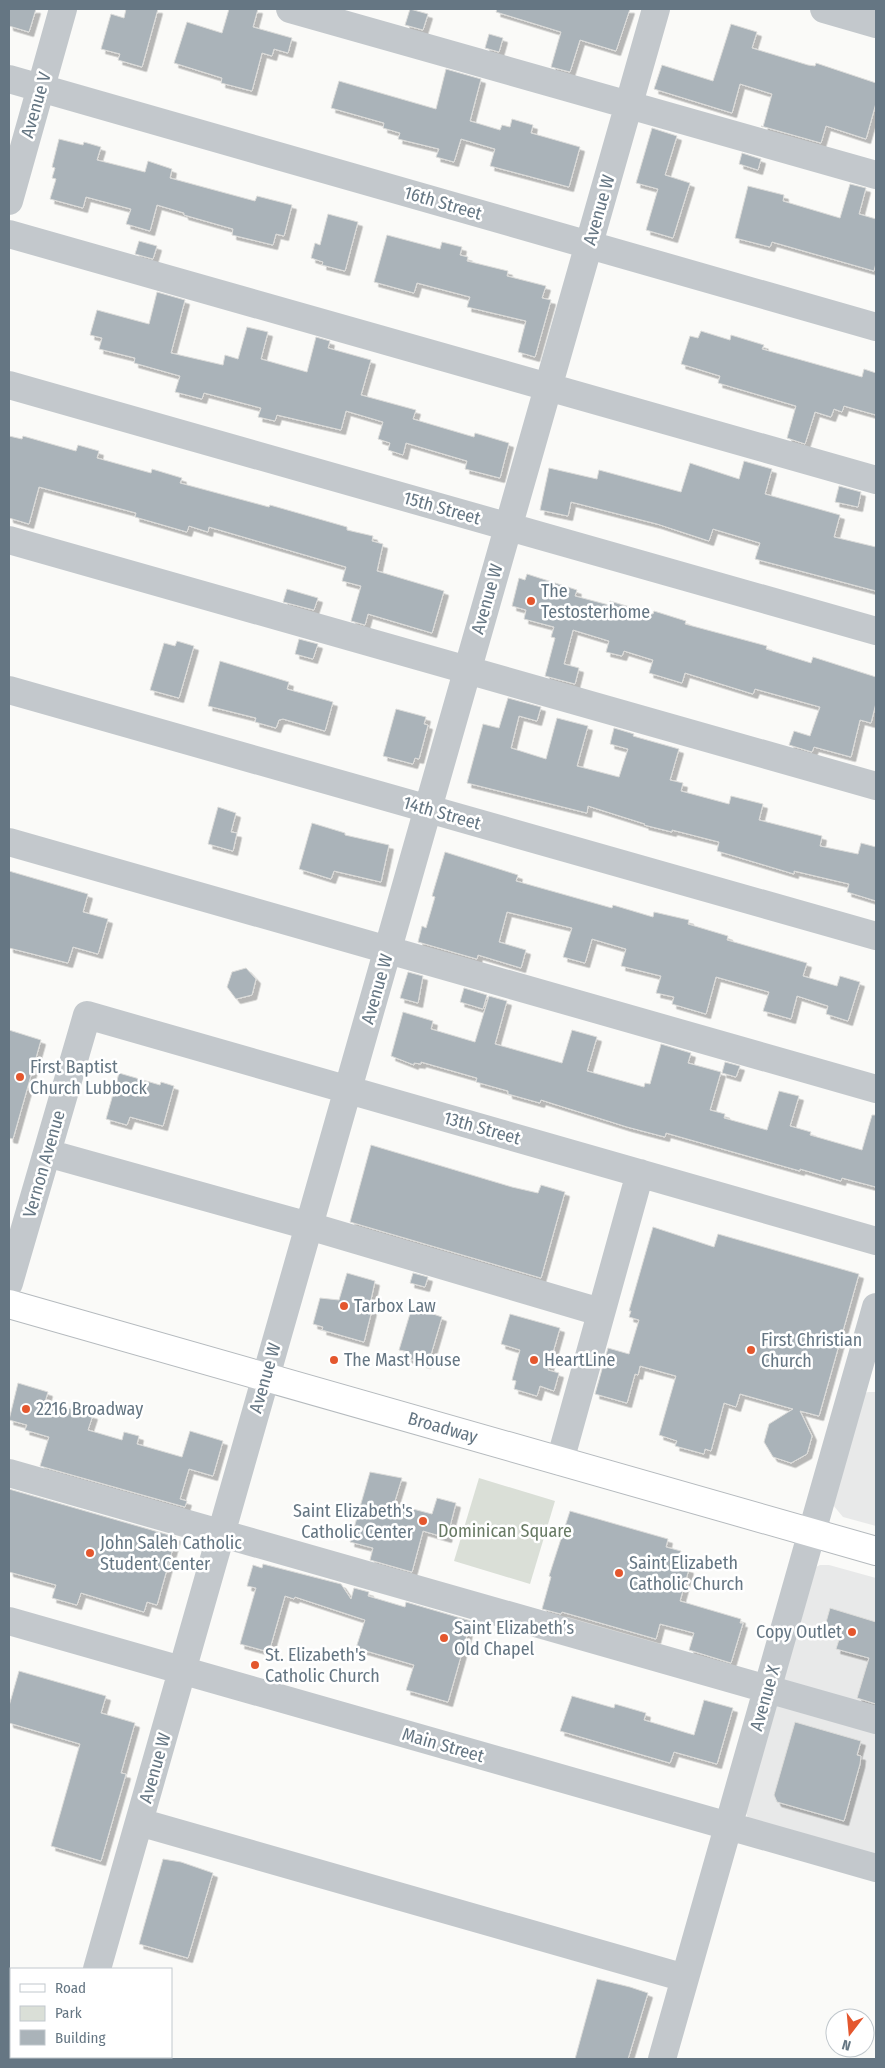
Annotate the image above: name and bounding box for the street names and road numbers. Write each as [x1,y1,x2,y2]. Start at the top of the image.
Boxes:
street label: Avenue V [16,69,56,140]
street label: Avenue W [579,172,620,248]
street label: 16th Street [402,181,485,225]
street label: 15th Street [401,487,483,529]
street label: Avenue W [467,561,508,637]
street label: 14th Street [401,791,483,835]
street label: Avenue W [357,951,398,1027]
street label: 13th Street [441,1107,523,1149]
street label: Vernon Avenue [18,1108,70,1220]
street label: Avenue W [245,1340,286,1416]
street label: Broadway [405,1407,480,1448]
street label: Avenue X [745,1663,785,1733]
street label: Main Street [400,1723,487,1767]
street label: Avenue W [135,1730,176,1806]

